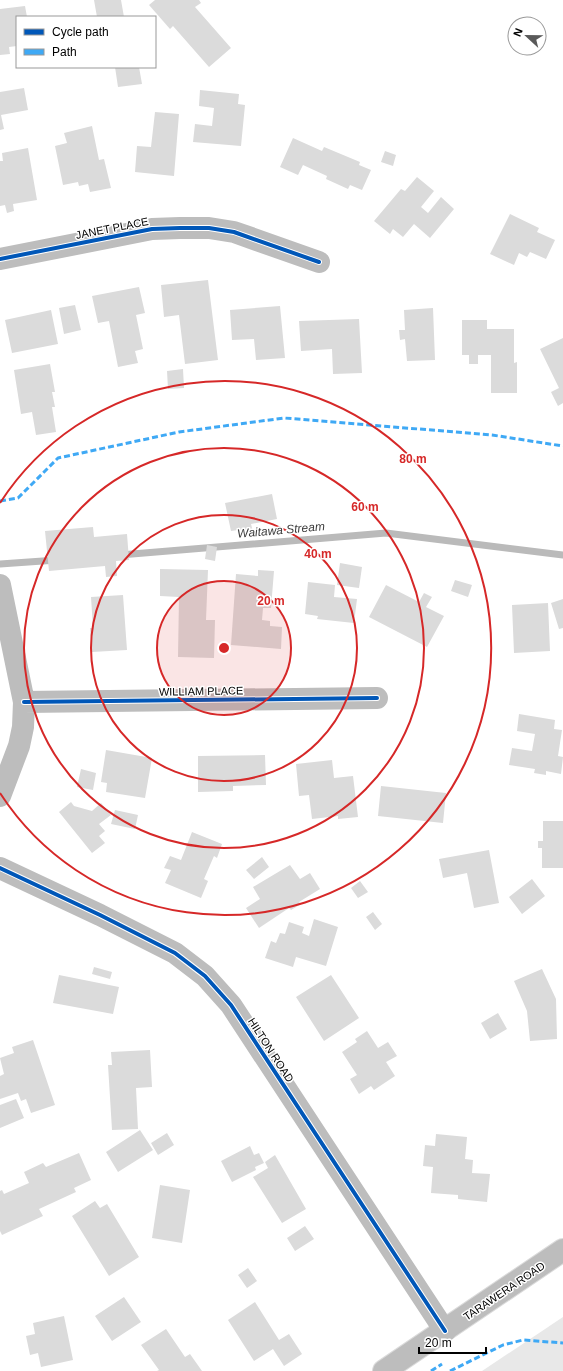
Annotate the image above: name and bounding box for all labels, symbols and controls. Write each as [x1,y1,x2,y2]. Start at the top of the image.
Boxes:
legend [16,16,156,68]
north arrow [507,16,547,56]
text: Cycle path [52,25,109,39]
text: N [511,26,525,38]
text: Path [52,45,77,59]
street label: JANET PLACE [75,215,149,241]
text: 80 m [399,452,427,466]
text: 60 m [351,500,379,514]
water label: Waitawa Stream [237,519,325,541]
text: 40 m [304,547,332,561]
text: 20 m [257,594,285,608]
centre of rings [217,641,231,655]
street label: WILLIAM PLACE [159,684,243,698]
street label: HILTON ROAD [246,1016,296,1084]
street label: TARAWERA ROAD [461,1259,547,1323]
scale bar [419,1329,486,1355]
text: 20 m [425,1336,452,1350]

